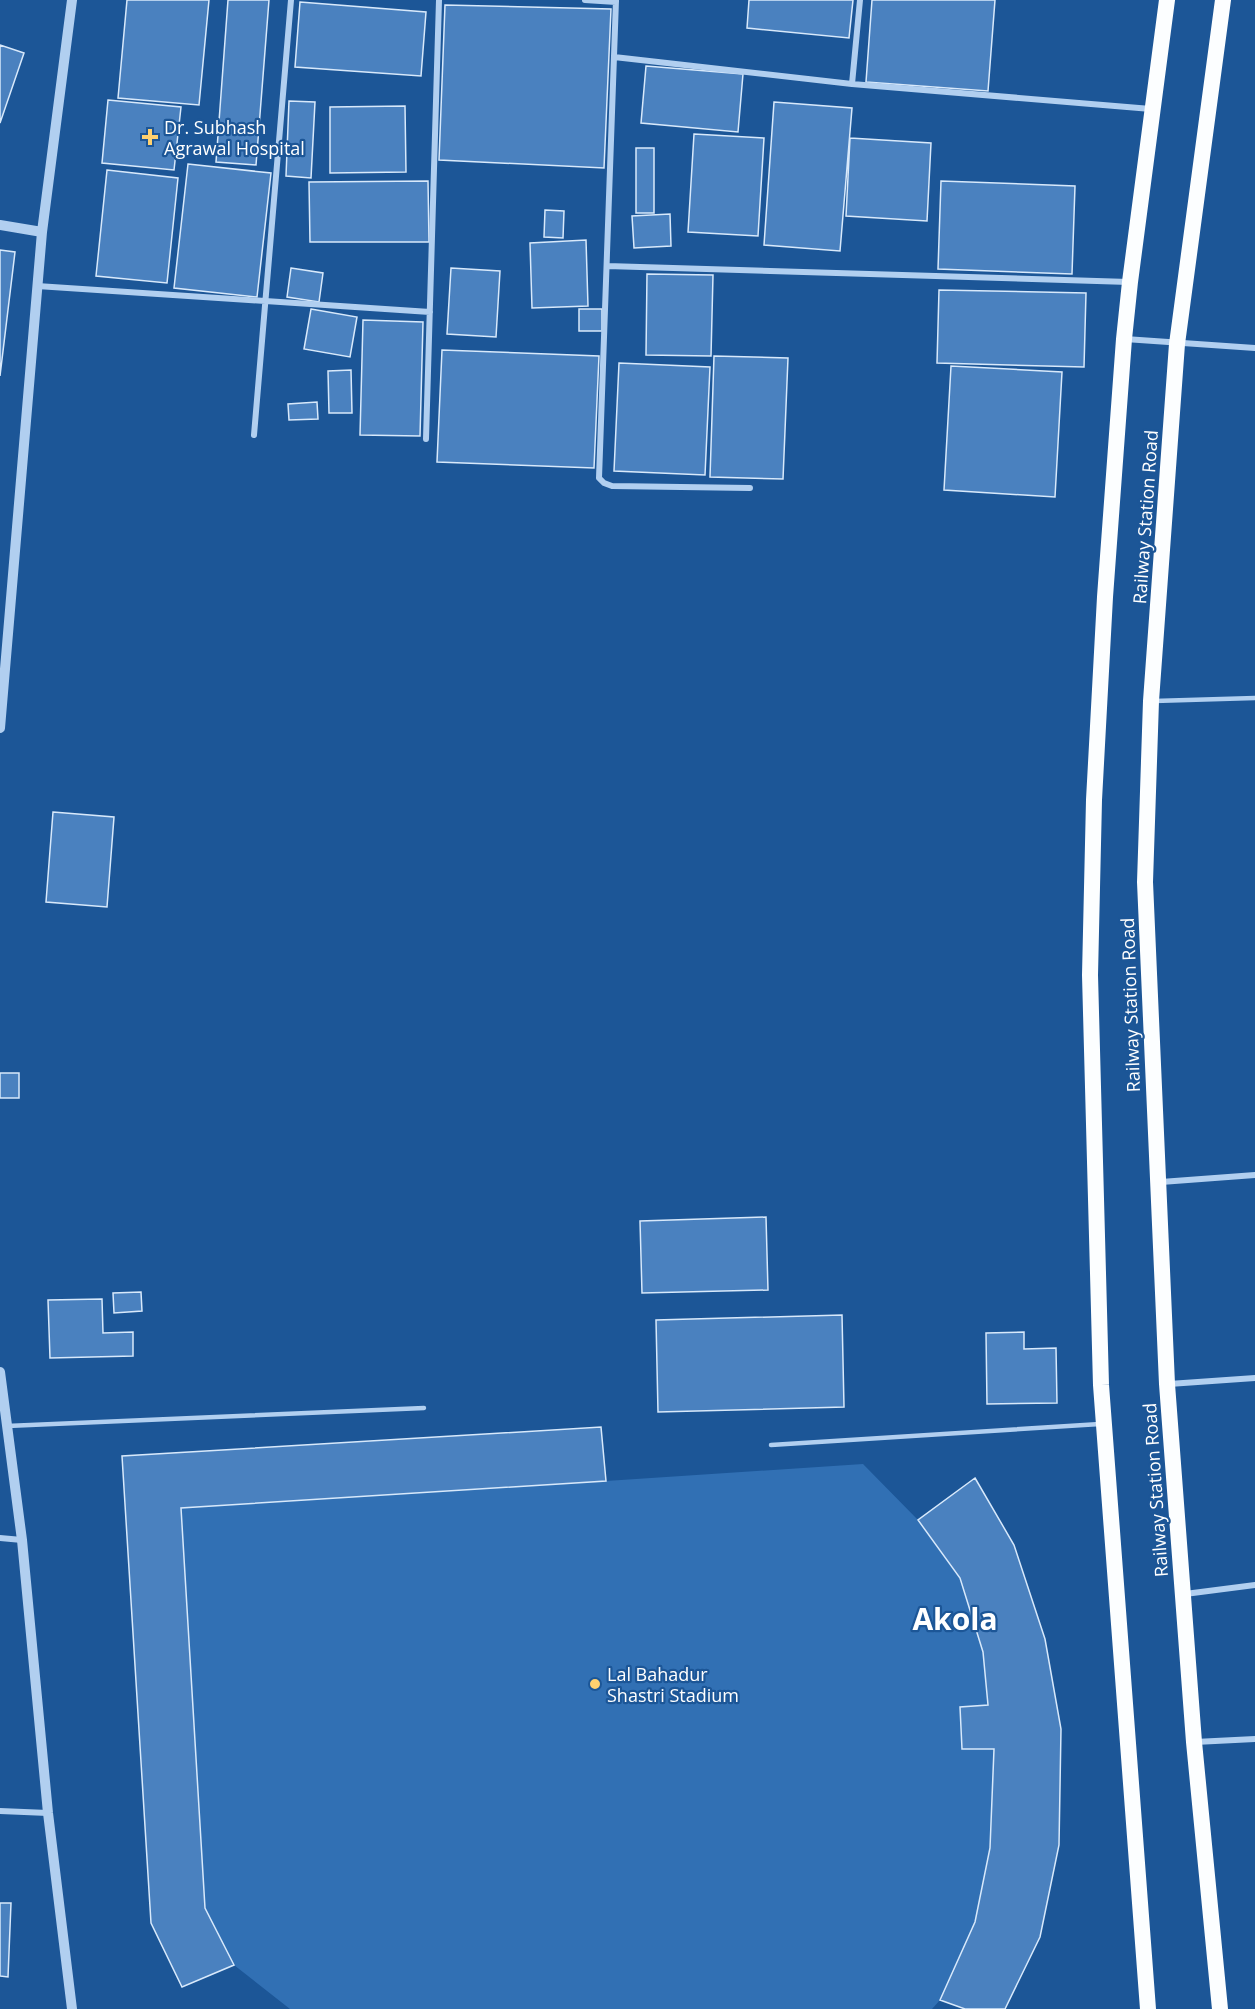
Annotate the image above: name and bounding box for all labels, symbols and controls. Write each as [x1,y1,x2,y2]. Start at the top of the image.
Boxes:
place label: Dr. Subhash Agrawal Hospital [164,115,305,160]
marker: Dr. Subhash Agrawal Hospital [141,128,159,146]
street label: Railway Station Road [1127,429,1163,605]
street label: Railway Station Road [1115,917,1145,1093]
street label: Railway Station Road [1137,1402,1173,1578]
district label: Akola [912,1598,998,1639]
place label: Lal Bahadur Shastri Stadium [607,1662,739,1707]
marker: Lal Bahadur Shastri Stadium [588,1677,602,1691]

